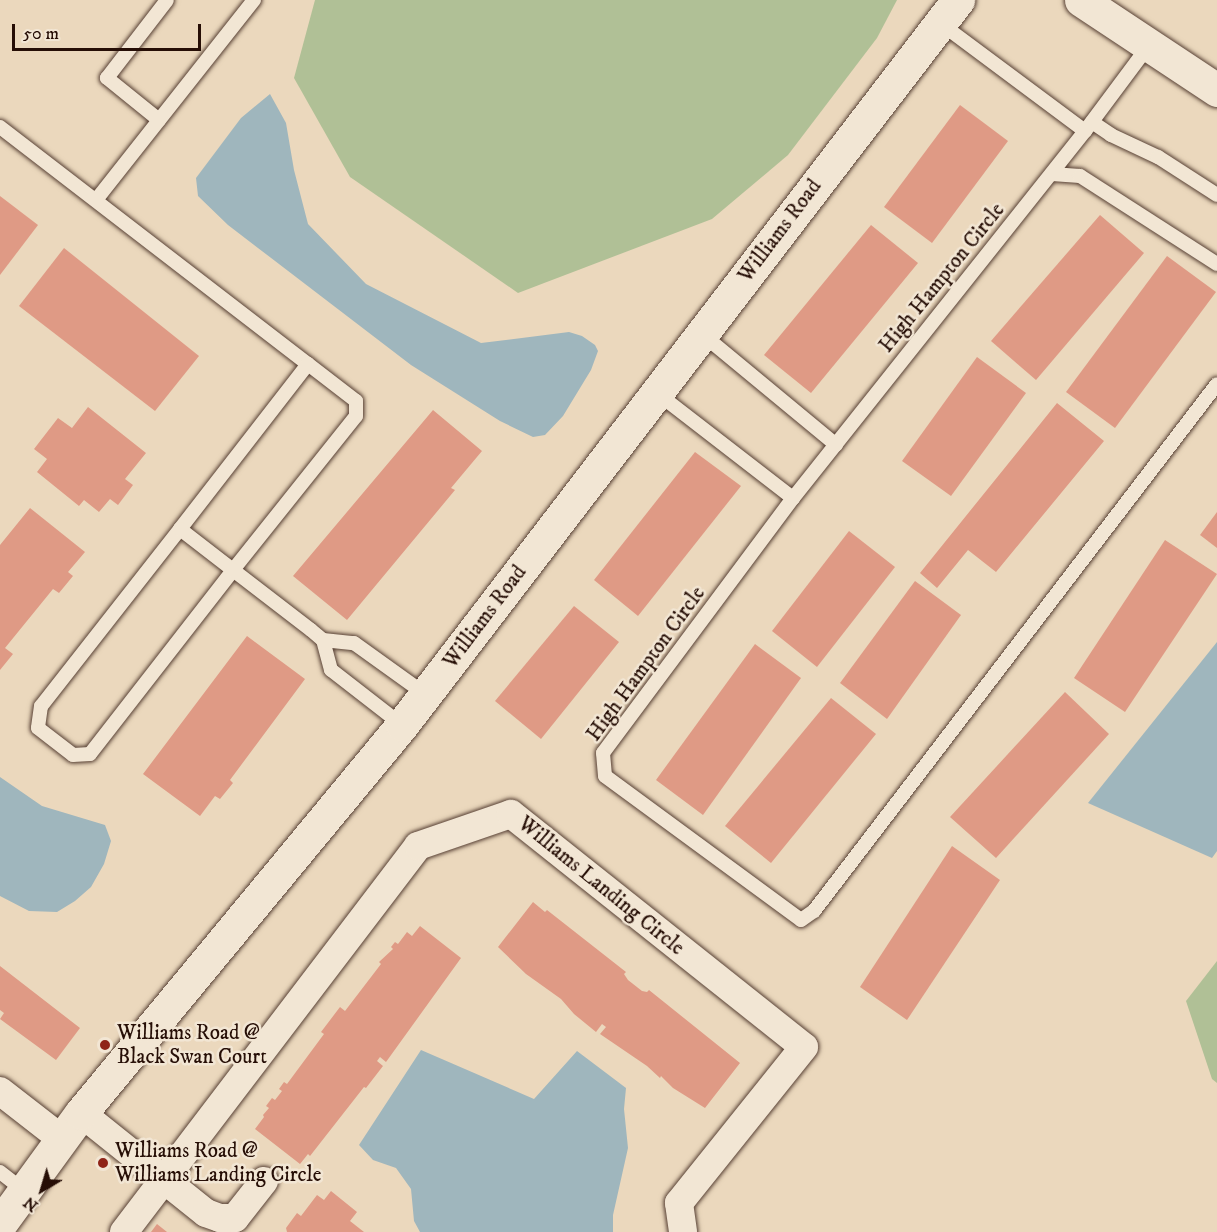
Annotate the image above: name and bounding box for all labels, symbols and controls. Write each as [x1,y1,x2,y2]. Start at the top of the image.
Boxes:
scale bar [15,12,204,50]
text: 50 m [23,23,59,45]
street label: Williams Road [733,175,827,287]
street label: High Hampton Circle [874,198,1010,358]
street label: Williams Road [438,561,532,673]
street label: High Hampton Circle [581,582,711,746]
street label: Williams Landing Circle [513,811,689,961]
place label: Williams Road @ Black Swan Court [117,1020,267,1070]
marker: Williams Road @ Black Swan Court [98,1038,112,1052]
place label: Williams Road @ Williams Landing Circle [115,1138,321,1188]
marker: Williams Road @ Williams Landing Circle [96,1156,110,1170]
north arrow [12,1160,72,1220]
text: N [20,1192,42,1216]

